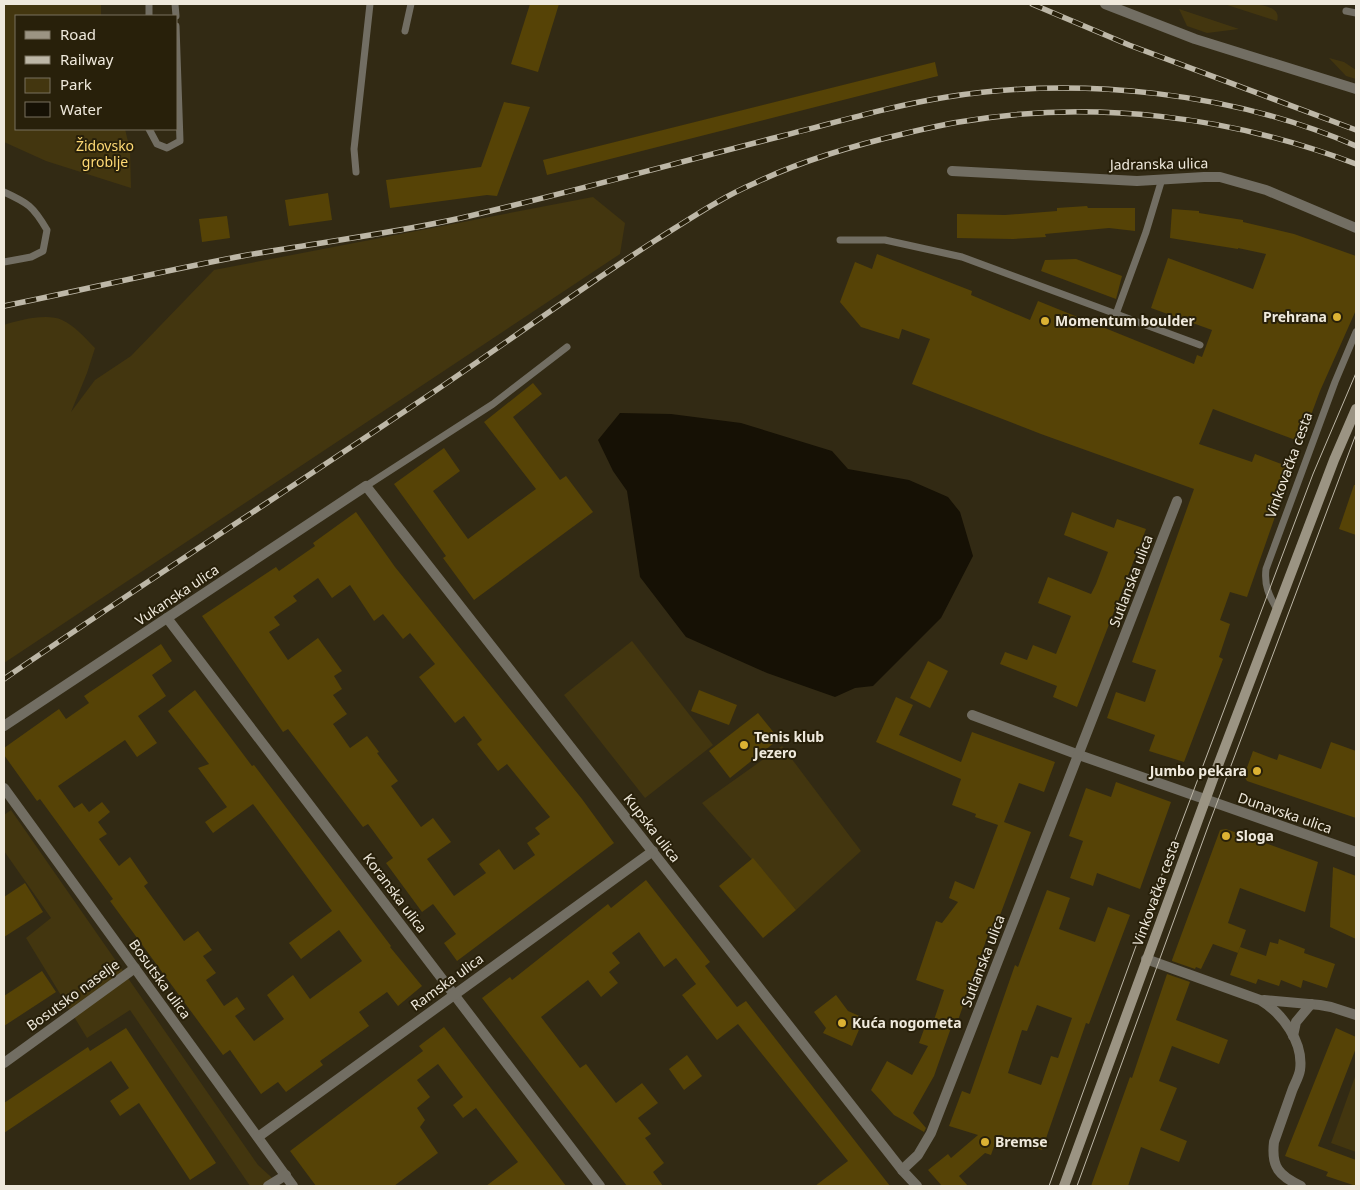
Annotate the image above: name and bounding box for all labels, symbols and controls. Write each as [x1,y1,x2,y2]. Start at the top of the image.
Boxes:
legend [15,15,178,130]
text: Road [60,24,96,44]
text: Railway [60,49,114,69]
text: Park [60,74,92,94]
text: Water [60,99,102,119]
park label: Židovsko groblje [76,136,134,171]
street label: Jadranska ulica [1108,153,1208,174]
place label: Prehrana [1263,307,1327,326]
place label: Momentum boulder [1055,311,1196,330]
marker: Prehrana [1331,311,1343,323]
marker: Momentum boulder [1039,315,1051,327]
street label: Vinkovačka cesta [1261,409,1316,520]
street label: Sutlanska ulica [1104,532,1157,630]
street label: Vukanska ulica [131,560,222,630]
place label: Tenis klub Jezero [752,727,824,762]
marker: Tenis klub Jezero [738,739,750,751]
place label: Jumbo pekara [1148,761,1247,780]
marker: Jumbo pekara [1251,765,1263,777]
street label: Dunavska ulica [1235,787,1335,838]
street label: Kupska ulica [620,790,685,866]
place label: Sloga [1236,826,1274,845]
marker: Sloga [1220,830,1232,842]
street label: Vinkovačka cesta [1128,837,1183,948]
street label: Koranska ulica [359,849,432,936]
street label: Sutlanska ulica [956,912,1009,1010]
street label: Bosutska ulica [125,935,196,1022]
street label: Ramska ulica [406,949,487,1014]
street label: Bosutsko naselje [22,954,123,1035]
place label: Kuća nogometa [852,1013,962,1032]
marker: Kuća nogometa [836,1017,848,1029]
place label: Bremse [995,1132,1048,1151]
marker: Bremse [979,1136,991,1148]

